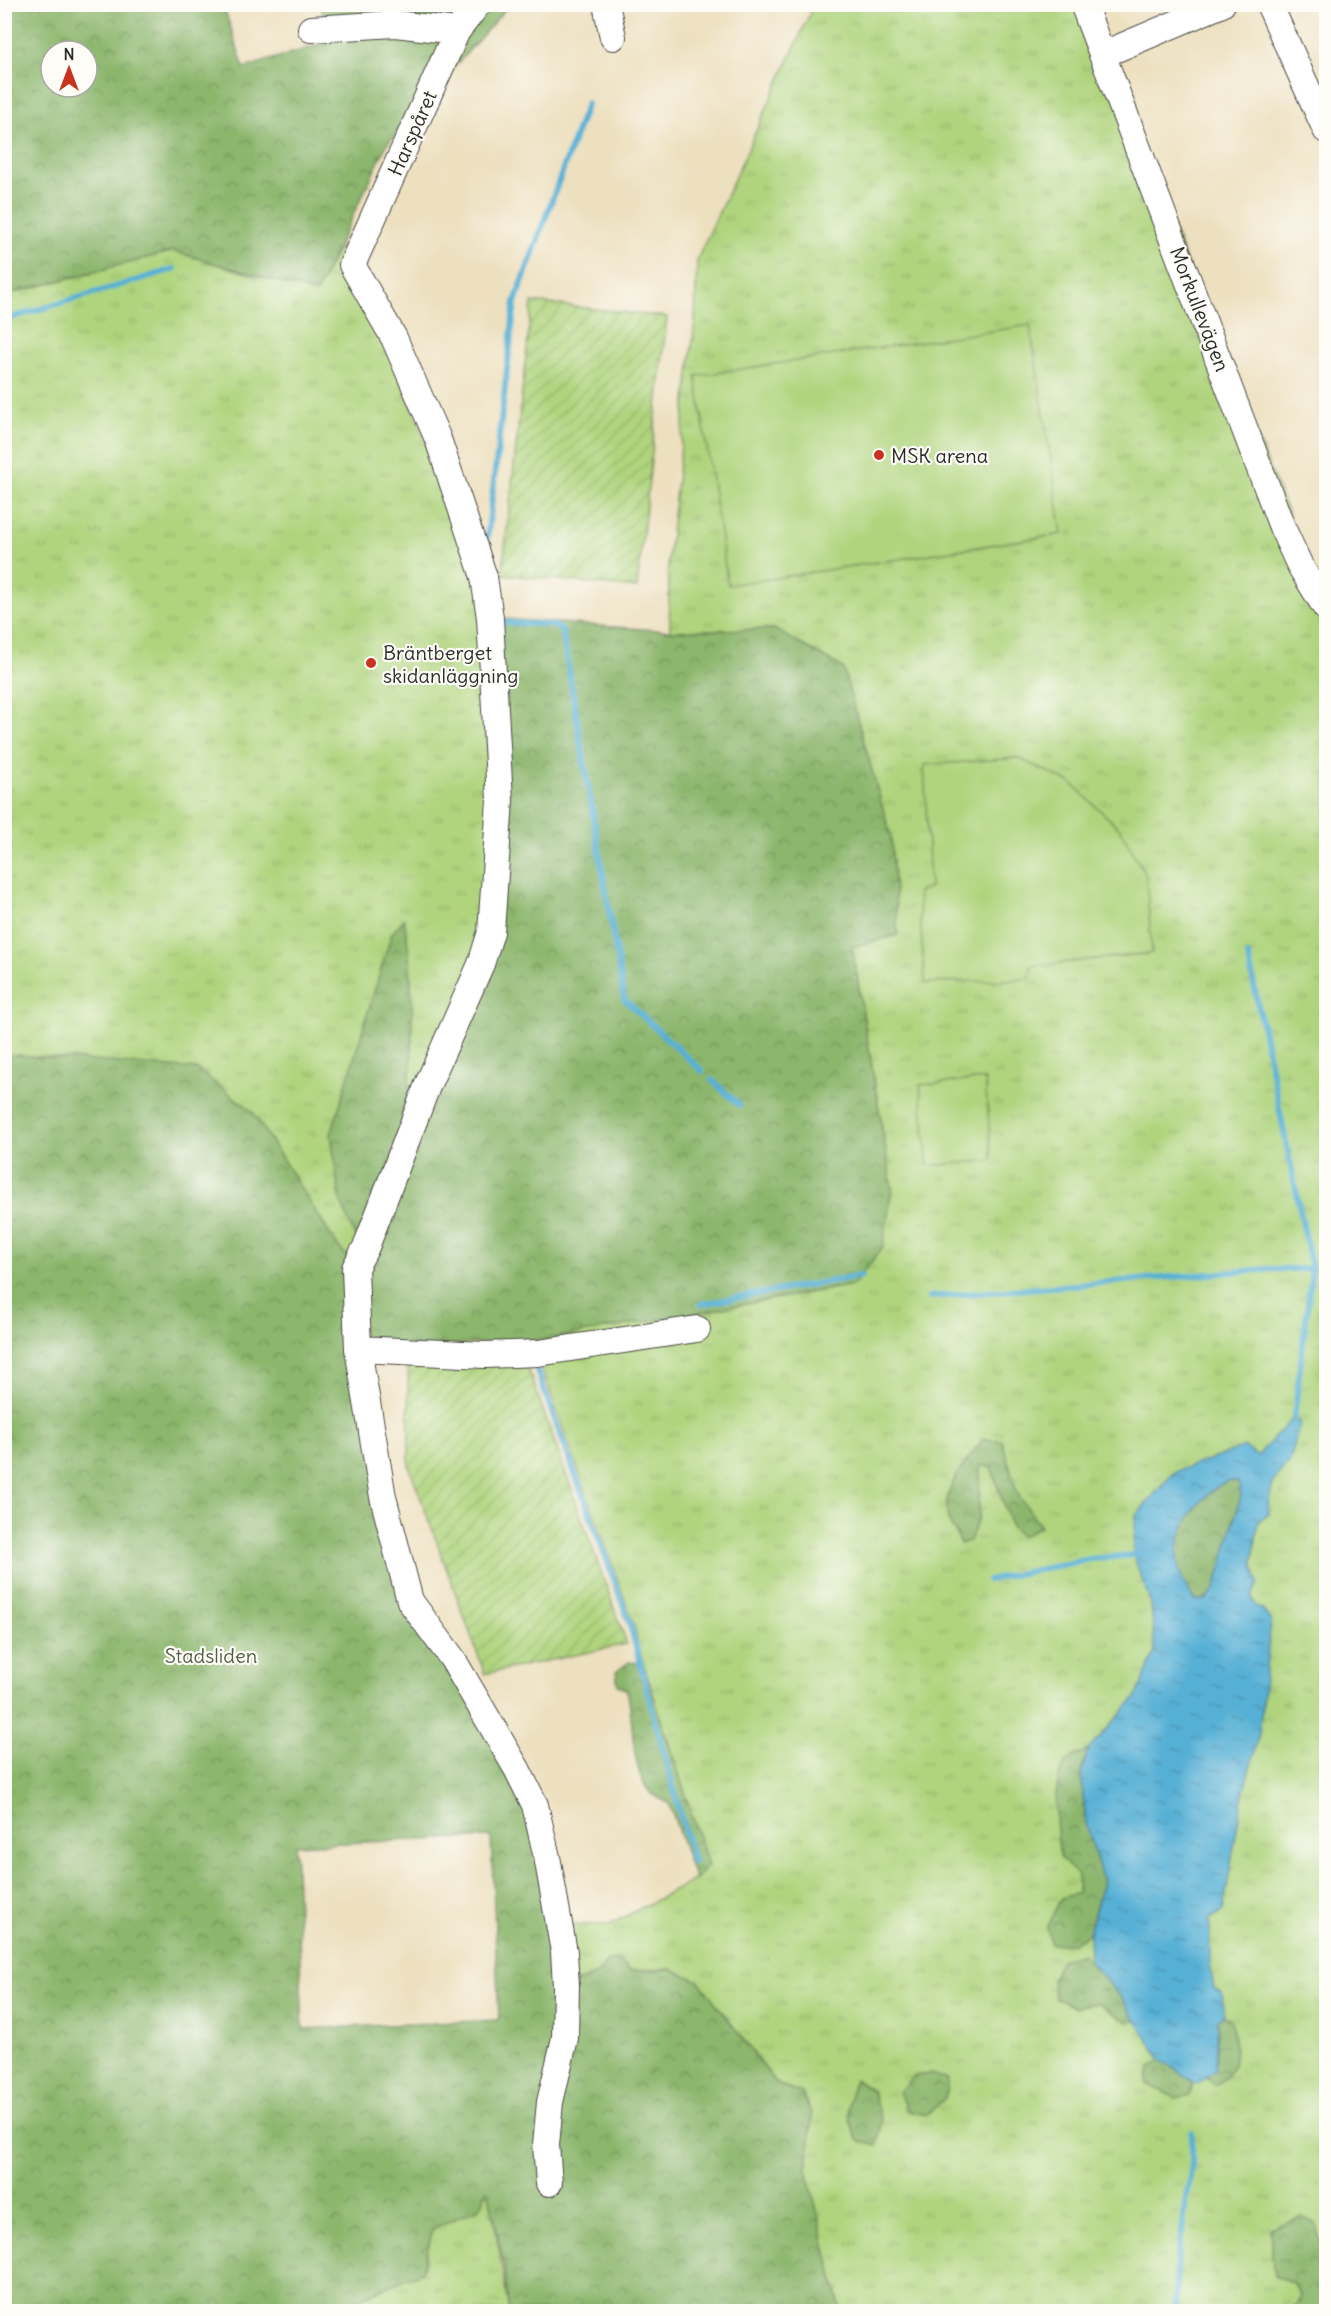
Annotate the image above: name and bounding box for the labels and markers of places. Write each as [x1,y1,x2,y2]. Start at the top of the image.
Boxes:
place label: MSK arena [891,443,988,468]
marker: MSK arena [872,448,886,462]
place label: Bräntberget skidanläggning [383,640,518,688]
marker: Bräntberget skidanläggning [364,656,378,670]

